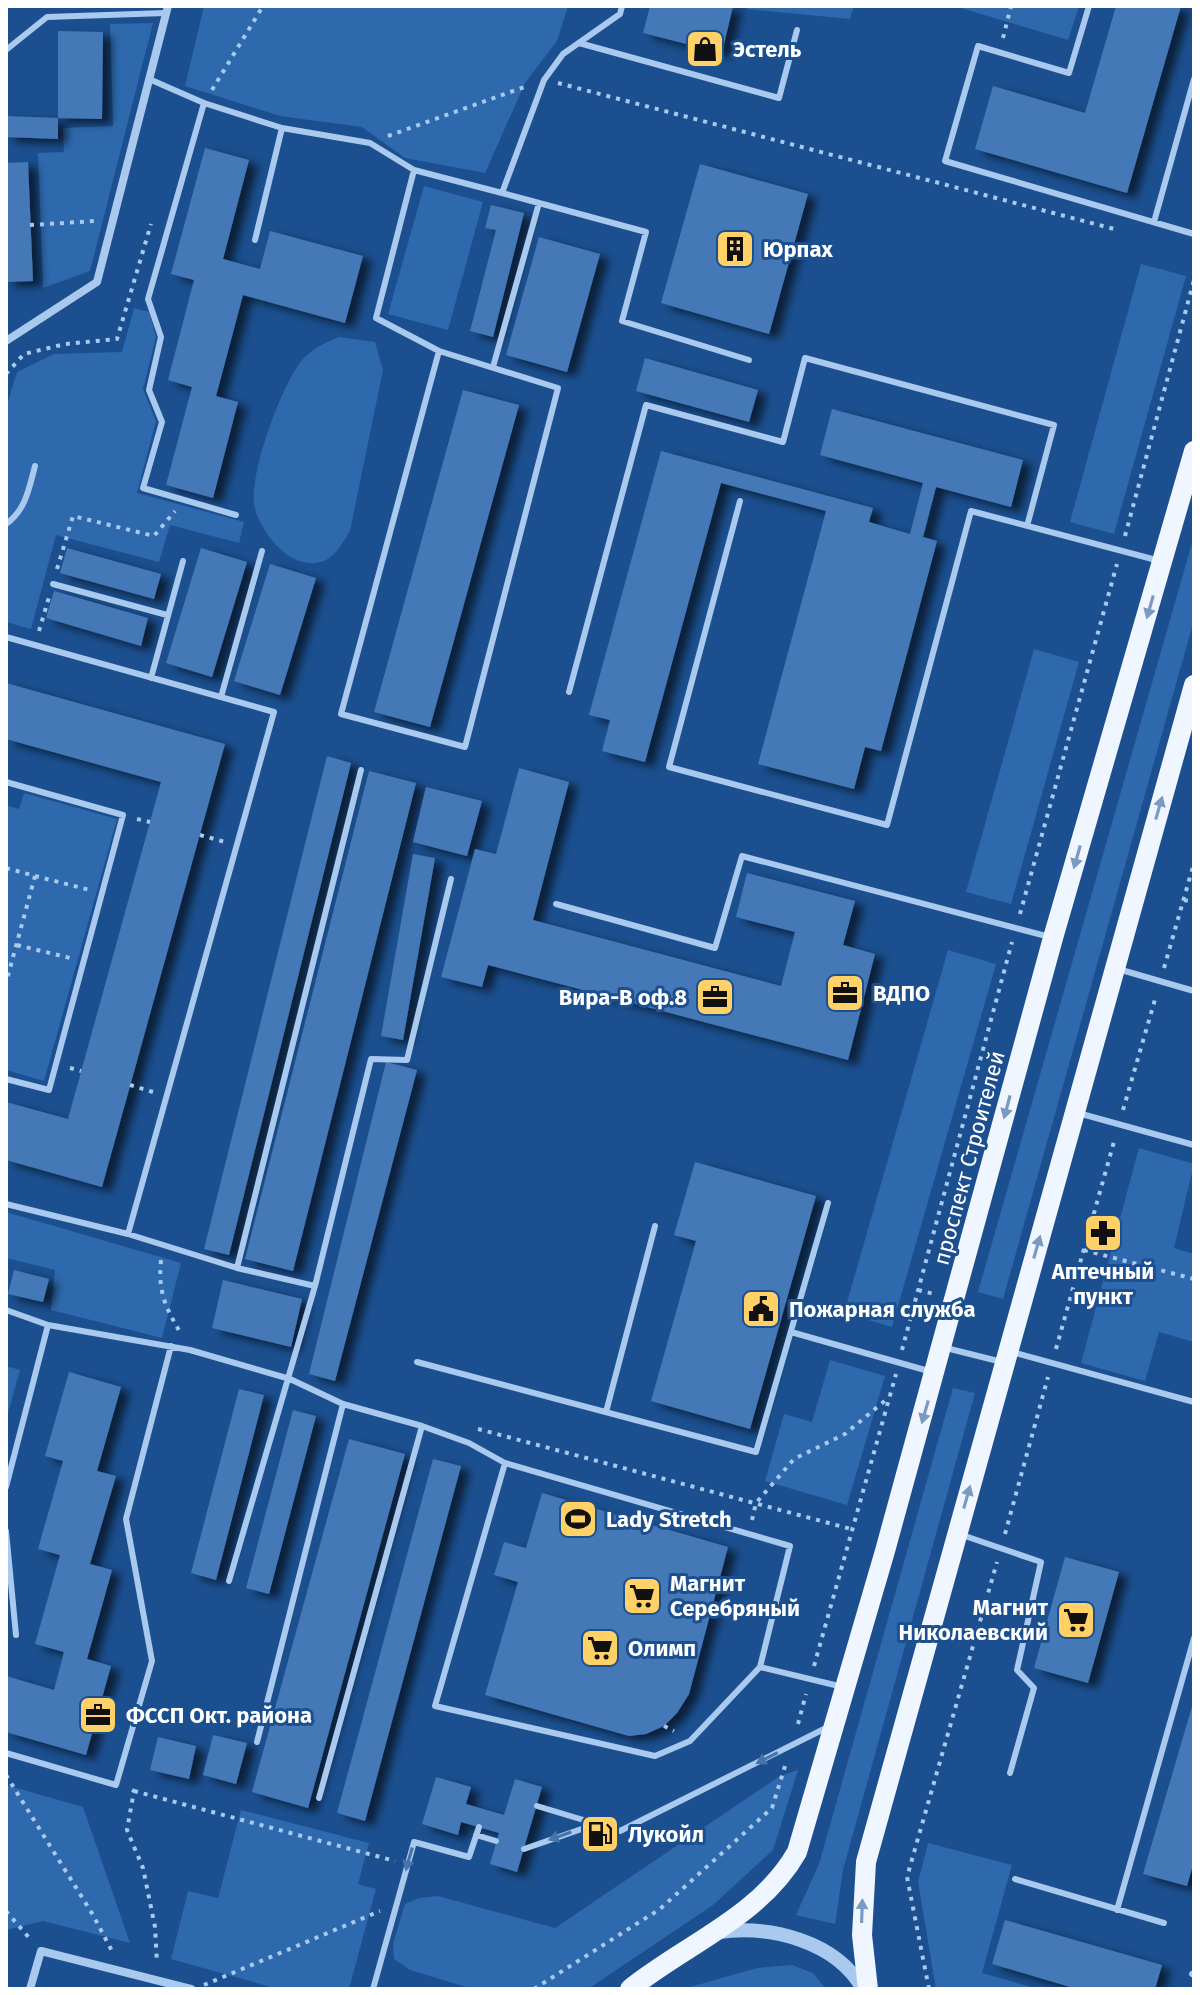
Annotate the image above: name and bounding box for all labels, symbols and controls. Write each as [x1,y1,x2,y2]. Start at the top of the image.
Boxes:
shop icon: Эстель [684,28,726,70]
place label: Эстель [733,36,802,63]
building icon: Юрпах [714,228,756,270]
place label: Юрпах [763,236,833,263]
one-way arrow [1143,596,1156,620]
one-way arrow [1154,795,1166,820]
one-way arrow [1070,845,1083,869]
office icon: ВДПО [824,972,866,1014]
office icon: Вира-В оф.8 [694,976,736,1018]
place label: ВДПО [873,980,930,1007]
place label: Вира-В оф.8 [559,984,687,1011]
street label: проспект Строителей [927,1048,1011,1268]
one-way arrow [1001,1095,1013,1120]
pharmacy icon: Аптечный пункт [1082,1212,1124,1254]
one-way arrow [1031,1235,1044,1259]
place label: Аптечный пункт [1051,1258,1154,1310]
public building icon: Пожарная служба [740,1288,782,1330]
place label: Пожарная служба [789,1296,976,1323]
one-way arrow [918,1400,930,1425]
one-way arrow [961,1485,974,1509]
sports icon: Lady Stretch [557,1498,599,1540]
place label: Lady Stretch [606,1506,732,1533]
place label: Магнит Серебряный [670,1570,800,1622]
supermarket icon: Магнит Серебряный [621,1575,663,1617]
place label: Магнит Николаевский [899,1594,1049,1646]
supermarket icon: Магнит Николаевский [1055,1599,1097,1641]
supermarket icon: Олимп [579,1627,621,1669]
place label: Олимп [628,1635,696,1662]
office icon: ФССП Окт. района [77,1694,119,1736]
place label: ФССП Окт. района [126,1702,312,1729]
one-way arrow [756,1751,779,1764]
fuel station icon: Лукойл [579,1813,621,1855]
place label: Лукойл [628,1821,704,1848]
one-way arrow [548,1831,572,1843]
one-way arrow [402,1847,415,1871]
one-way arrow [856,1898,868,1923]

